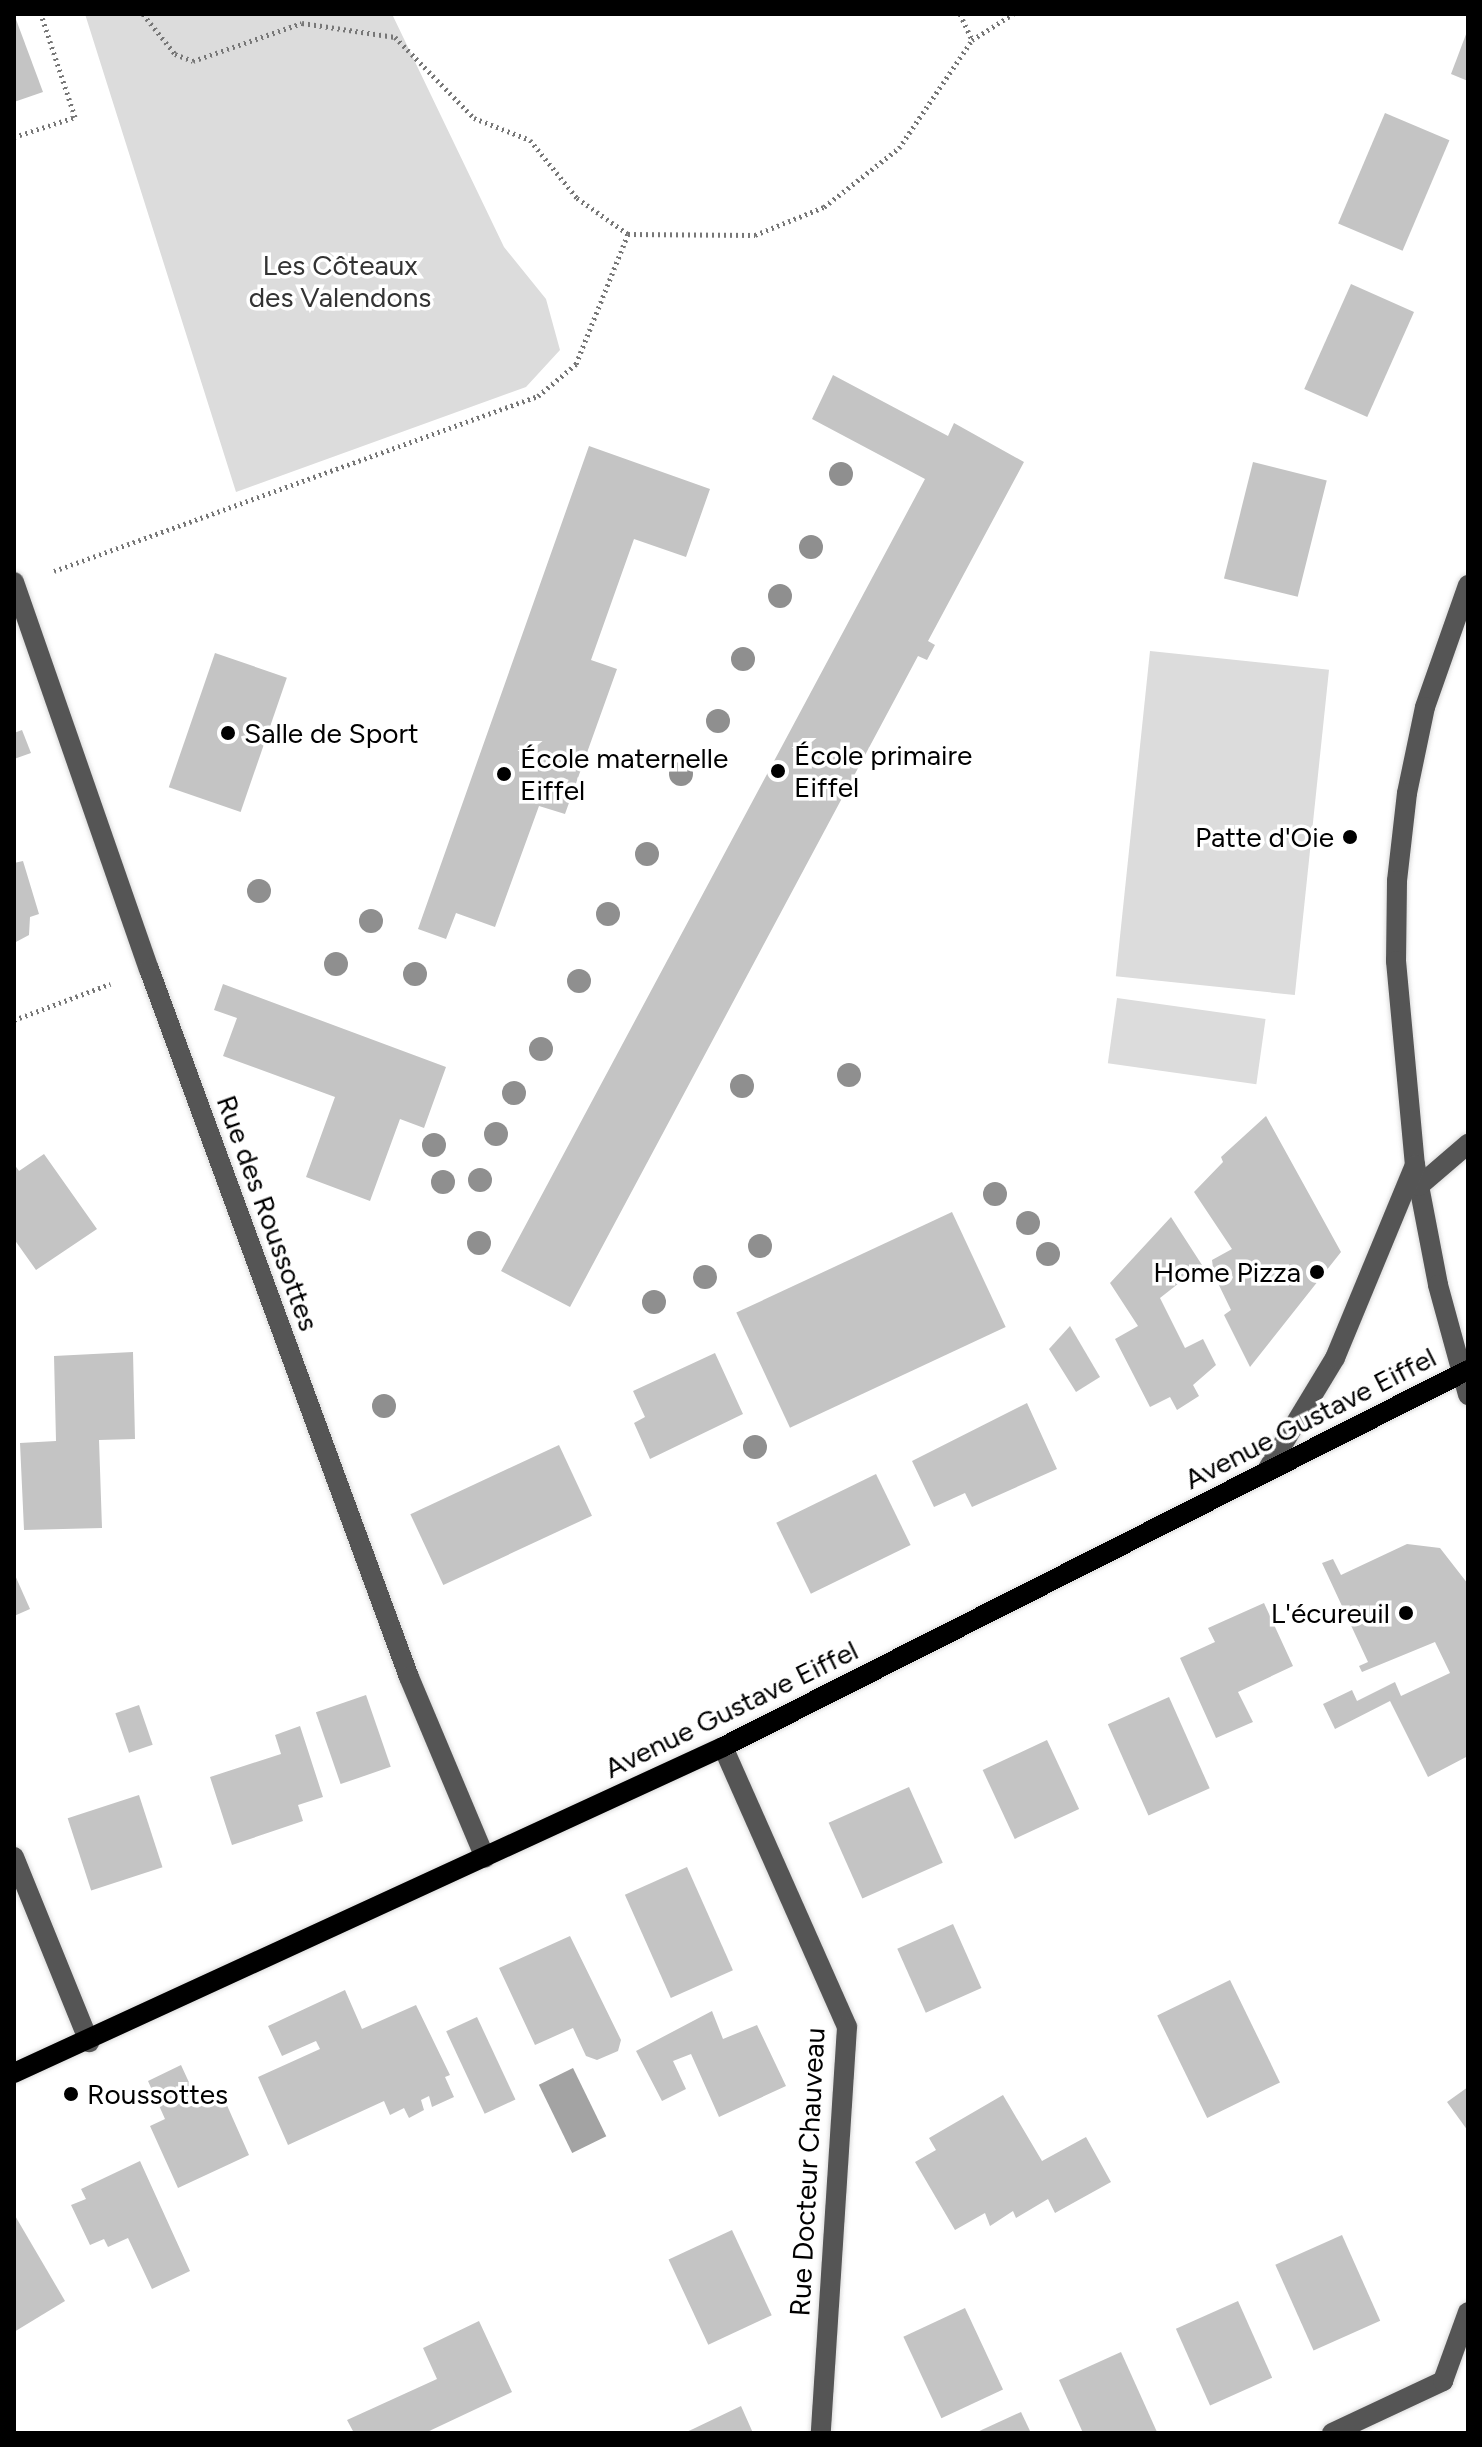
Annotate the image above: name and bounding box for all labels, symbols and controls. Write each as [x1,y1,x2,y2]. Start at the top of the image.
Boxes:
park label: Les Côteaux des Valendons [249,248,431,314]
place label: Salle de Sport [244,716,419,750]
marker: Salle de Sport [219,724,237,742]
place label: École primaire Eiffel [794,738,972,804]
place label: École maternelle Eiffel [520,741,728,807]
marker: École primaire Eiffel [769,762,787,780]
marker: École maternelle Eiffel [495,765,513,783]
place label: Patte d'Oie [1195,820,1334,854]
marker: Patte d'Oie [1341,828,1359,846]
street label: Rue des Roussottes [210,1091,326,1335]
place label: Home Pizza [1153,1255,1301,1289]
marker: Home Pizza [1308,1263,1326,1281]
street label: Avenue Gustave Eiffel [1179,1340,1441,1496]
place label: L'écureuil [1271,1596,1390,1630]
marker: L'écureuil [1397,1604,1415,1622]
street label: Avenue Gustave Eiffel [599,1633,863,1785]
street label: Rue Docteur Chauveau [783,2027,831,2317]
place label: Roussottes [87,2077,228,2111]
marker: Roussottes [62,2085,80,2103]

